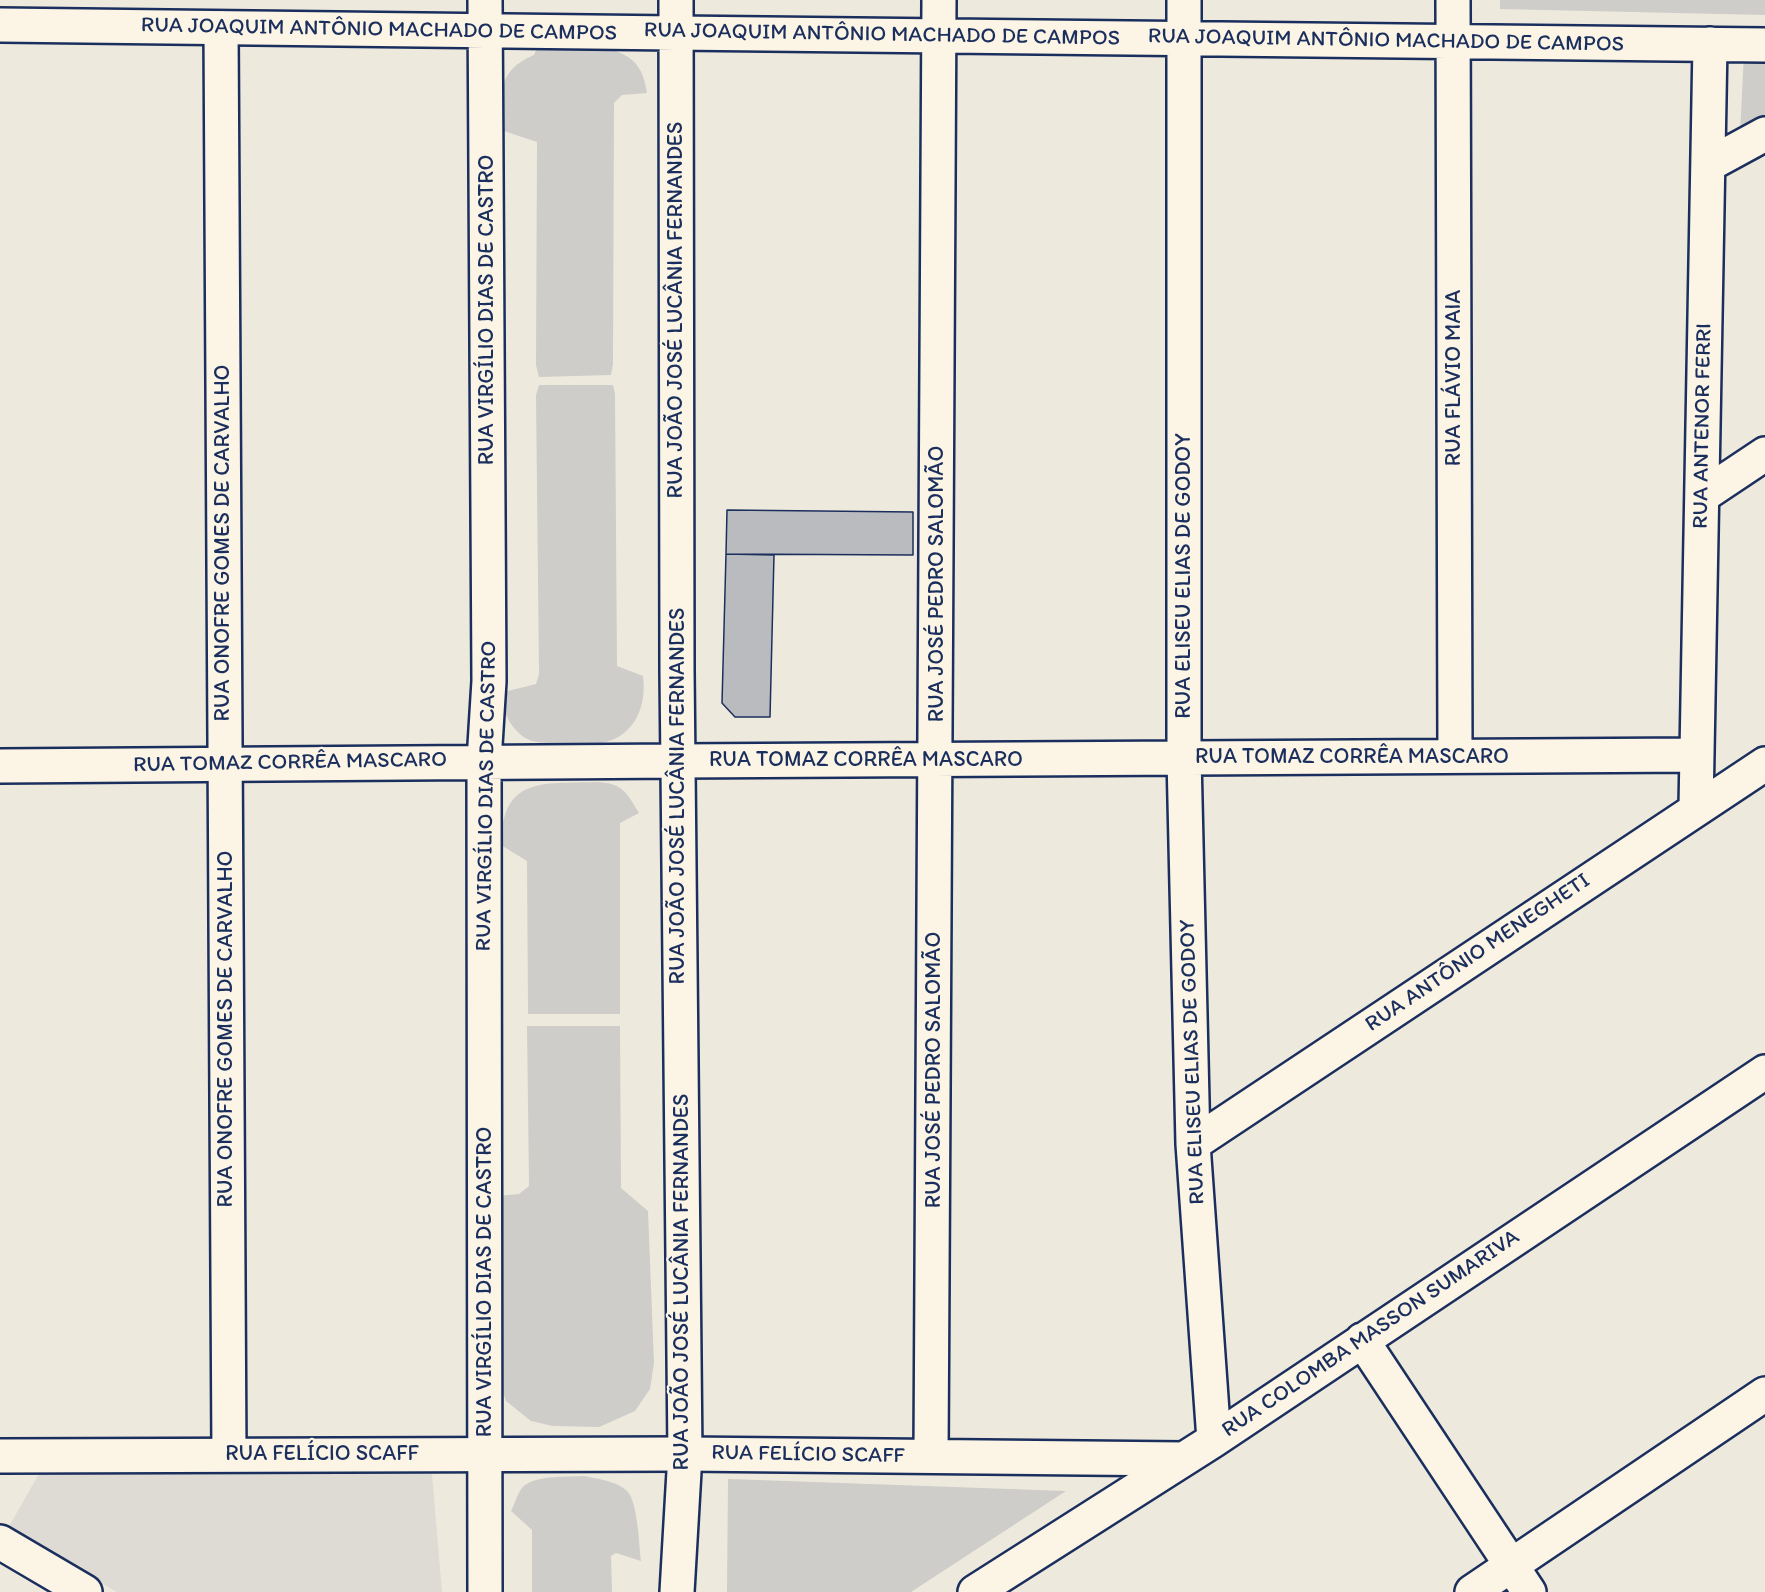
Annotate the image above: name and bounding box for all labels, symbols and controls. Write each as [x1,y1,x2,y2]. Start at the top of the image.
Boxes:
street label: RUA JOAQUIM ANTÔNIO MACHADO DE CAMPOS [141,13,617,47]
street label: RUA JOAQUIM ANTÔNIO MACHADO DE CAMPOS [644,18,1120,52]
street label: RUA JOAQUIM ANTÔNIO MACHADO DE CAMPOS [1148,24,1624,58]
street label: RUA JOÃO JOSÉ LUCÂNIA FERNANDES [663,122,689,498]
street label: RUA VIRGÍLIO DIAS DE CASTRO [474,155,500,465]
street label: RUA FLÁVIO MAIA [1441,290,1467,466]
street label: RUA ANTENOR FERRI [1688,323,1718,529]
street label: RUA ONOFRE GOMES DE CARVALHO [210,365,236,721]
street label: RUA ELISEU ELIAS DE GODOY [1171,433,1197,719]
street label: RUA JOSÉ PEDRO SALOMÃO [924,446,950,722]
street label: RUA JOÃO JOSÉ LUCÂNIA FERNANDES [665,608,691,984]
street label: RUA VIRGÍLIO DIAS DE CASTRO [471,640,503,952]
street label: RUA TOMAZ CORRÊA MASCARO [1195,744,1509,770]
street label: RUA TOMAZ CORRÊA MASCARO [133,747,447,779]
street label: RUA TOMAZ CORRÊA MASCARO [709,747,1023,773]
street label: RUA ONOFRE GOMES DE CARVALHO [213,851,239,1207]
street label: RUA ANTÔNIO MENEGHETI [1361,868,1595,1038]
street label: RUA ELISEU ELIAS DE GODOY [1175,919,1211,1205]
street label: RUA JOSÉ PEDRO SALOMÃO [921,932,947,1208]
street label: RUA JOÃO JOSÉ LUCÂNIA FERNANDES [669,1094,695,1470]
street label: RUA VIRGÍLIO DIAS DE CASTRO [472,1127,498,1437]
street label: RUA COLOMBA MASSON SUMARIVA [1217,1224,1525,1444]
street label: RUA FELÍCIO SCAFF [711,1440,905,1470]
street label: RUA FELÍCIO SCAFF [225,1441,419,1467]

